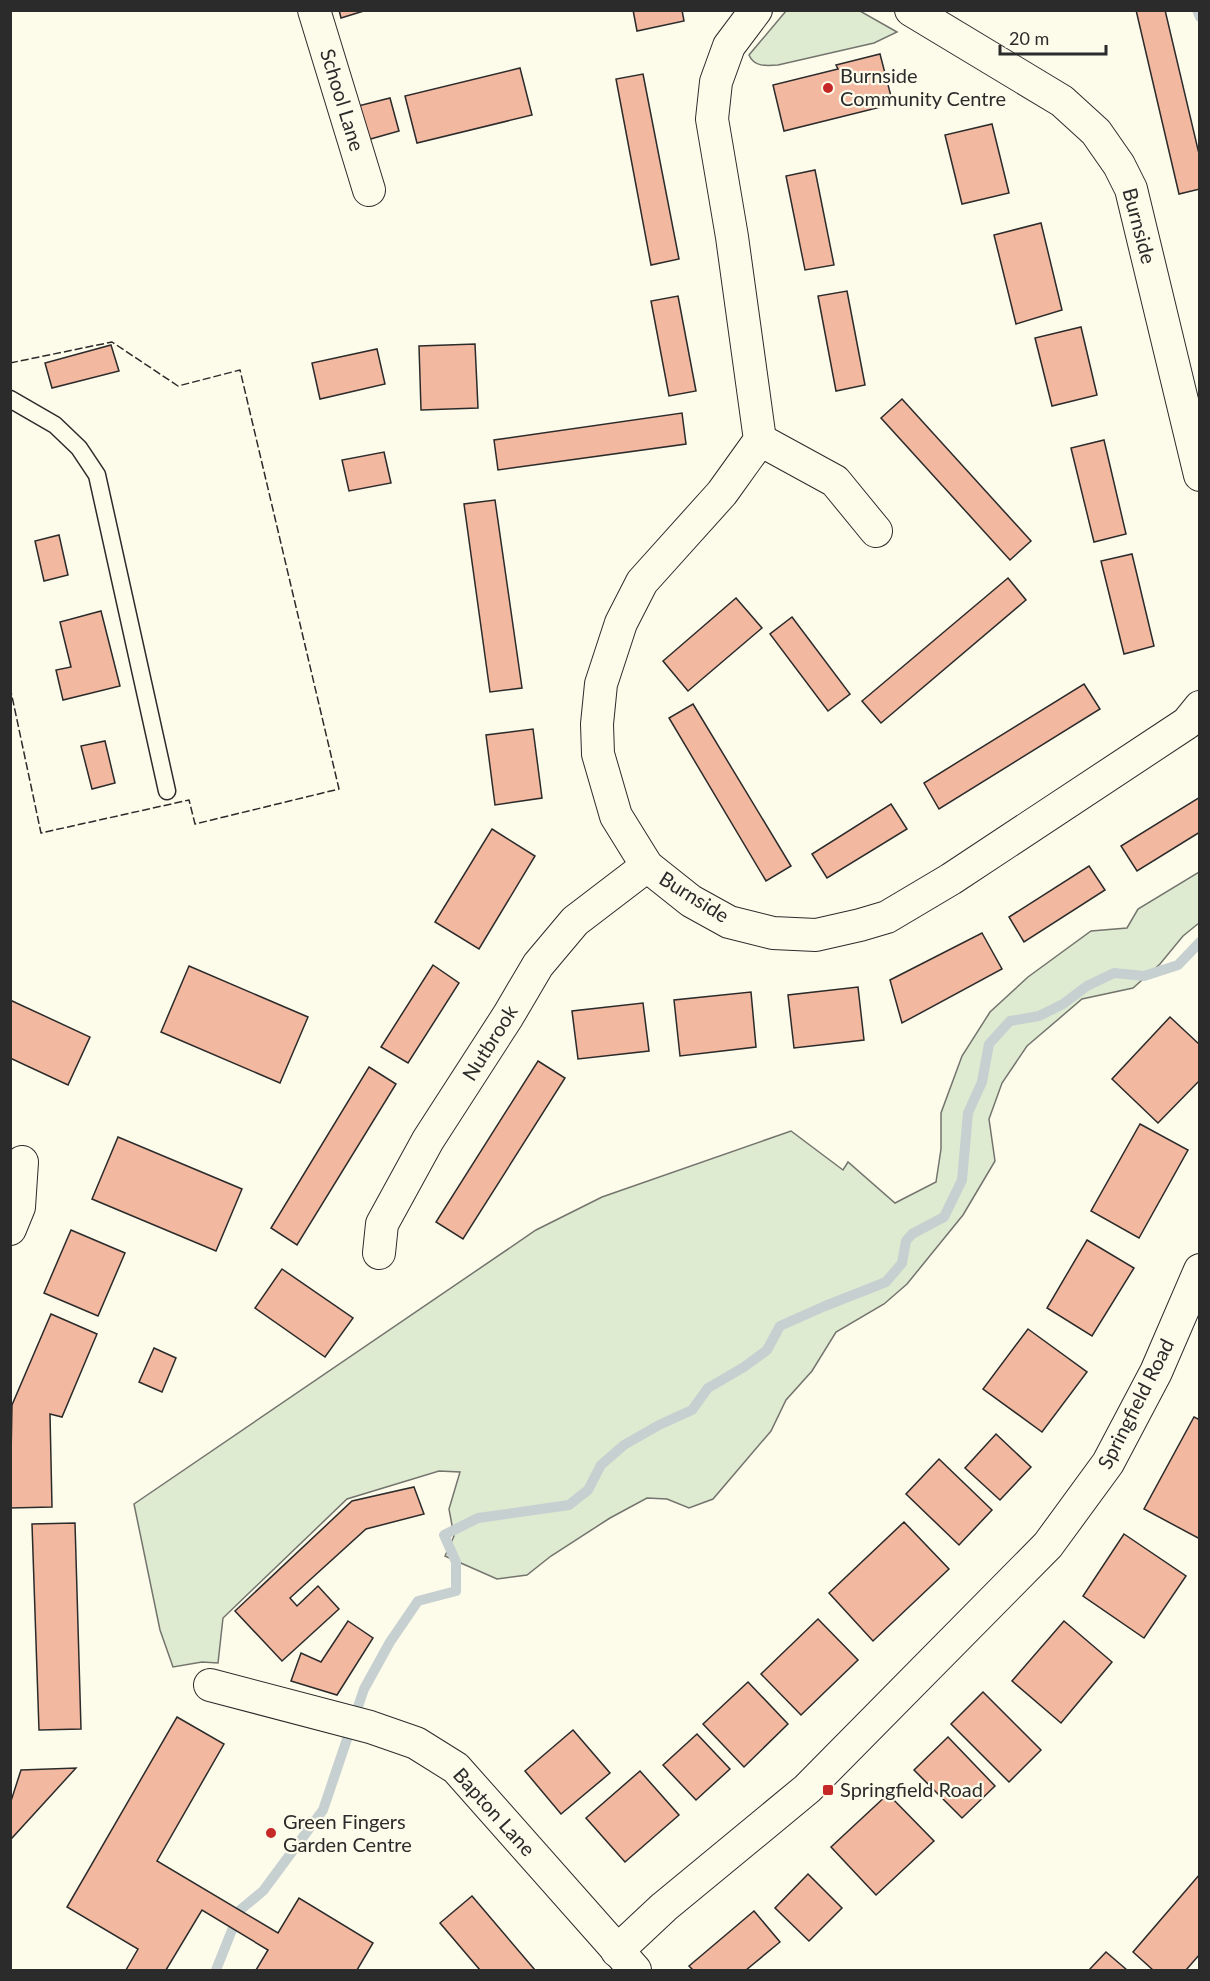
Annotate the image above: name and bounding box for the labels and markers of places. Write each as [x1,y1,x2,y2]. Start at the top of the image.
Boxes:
place label: Burnside Community Centre [840,63,1006,110]
marker: Burnside Community Centre [821,81,835,95]
place label: Springfield Road [840,1777,983,1801]
marker: Springfield Road [821,1783,835,1797]
place label: Green Fingers Garden Centre [283,1809,412,1856]
marker: Green Fingers Garden Centre [264,1826,278,1840]

